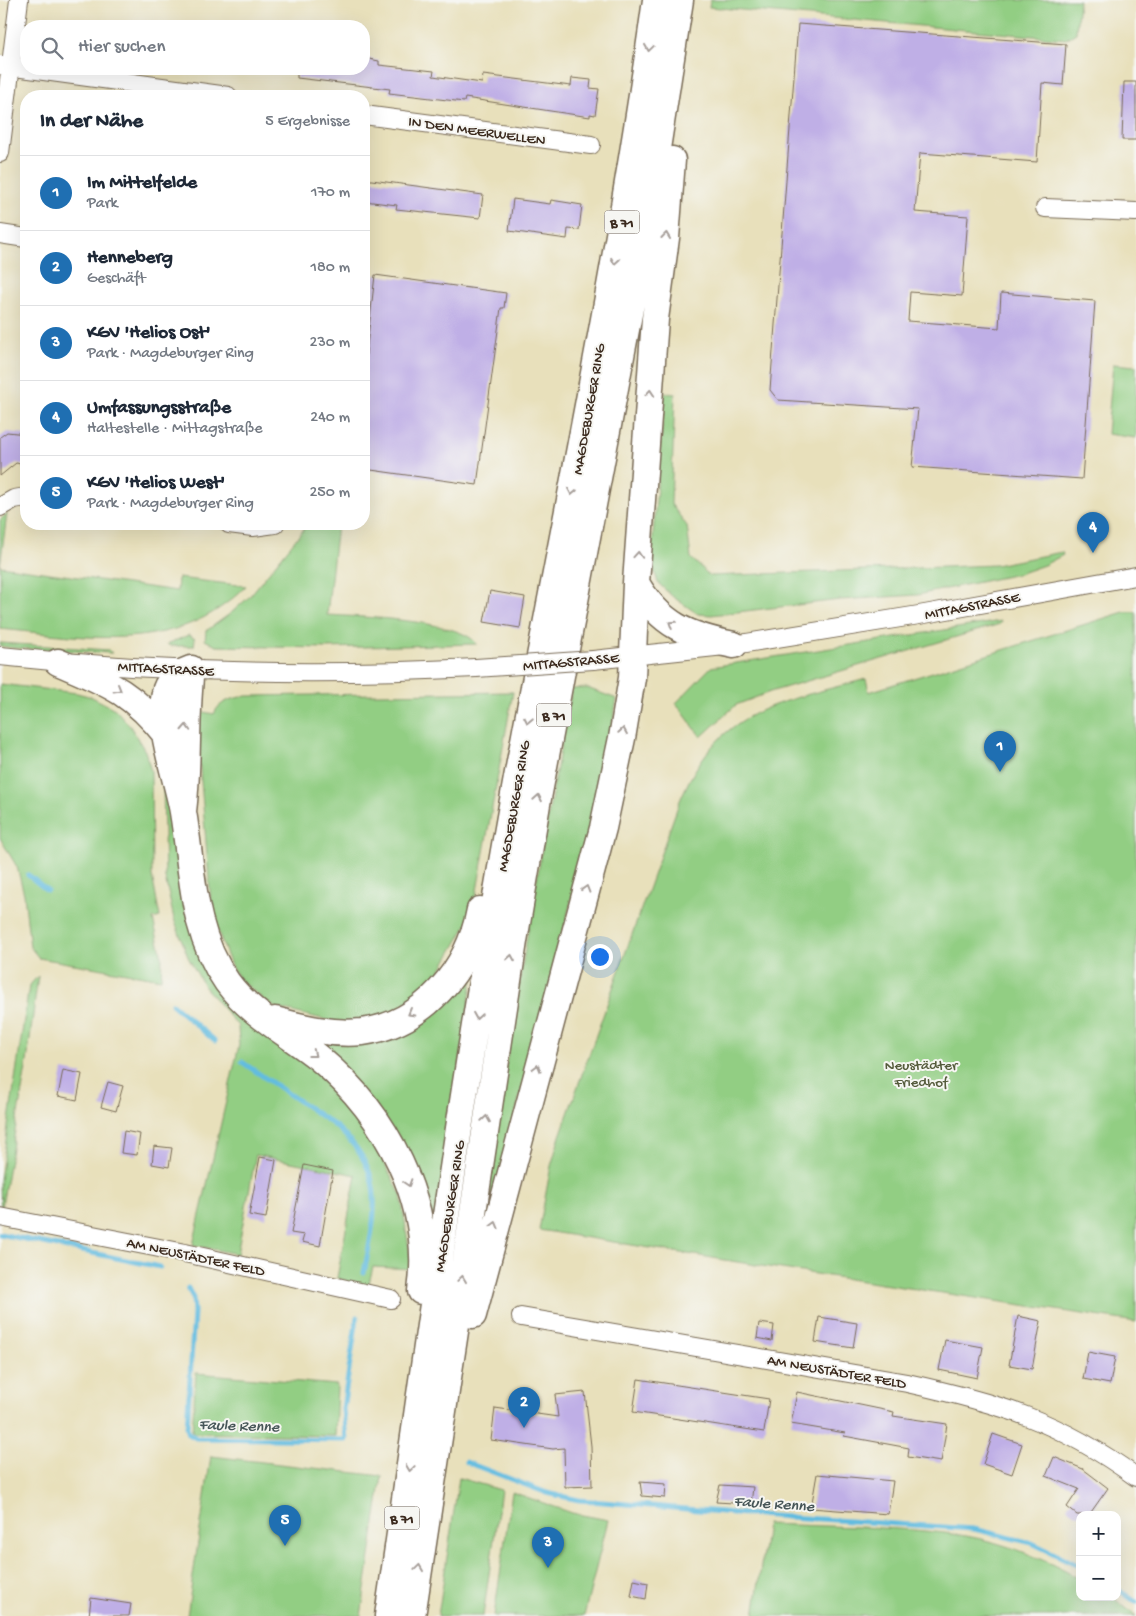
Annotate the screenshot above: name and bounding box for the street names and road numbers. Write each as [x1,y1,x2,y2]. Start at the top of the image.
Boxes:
street label: IN DEN MEERWELLEN [407,113,547,151]
road number: B 71 [604,210,640,233]
street label: MAGDEBURGER RING [570,342,610,476]
street label: MITTAGSTRASSE [923,589,1022,625]
street label: MITTAGSTRASSE [522,650,621,676]
street label: MITTAGSTRASSE [117,658,215,682]
road number: B 71 [536,704,572,726]
street label: MAGDEBURGER RING [495,739,535,873]
street label: MAGDEBURGER RING [432,1139,470,1273]
street label: AM NEUSTÄDTER FELD [125,1235,267,1281]
street label: AM NEUSTÄDTER FELD [766,1352,908,1394]
road number: B 71 [384,1506,420,1530]

